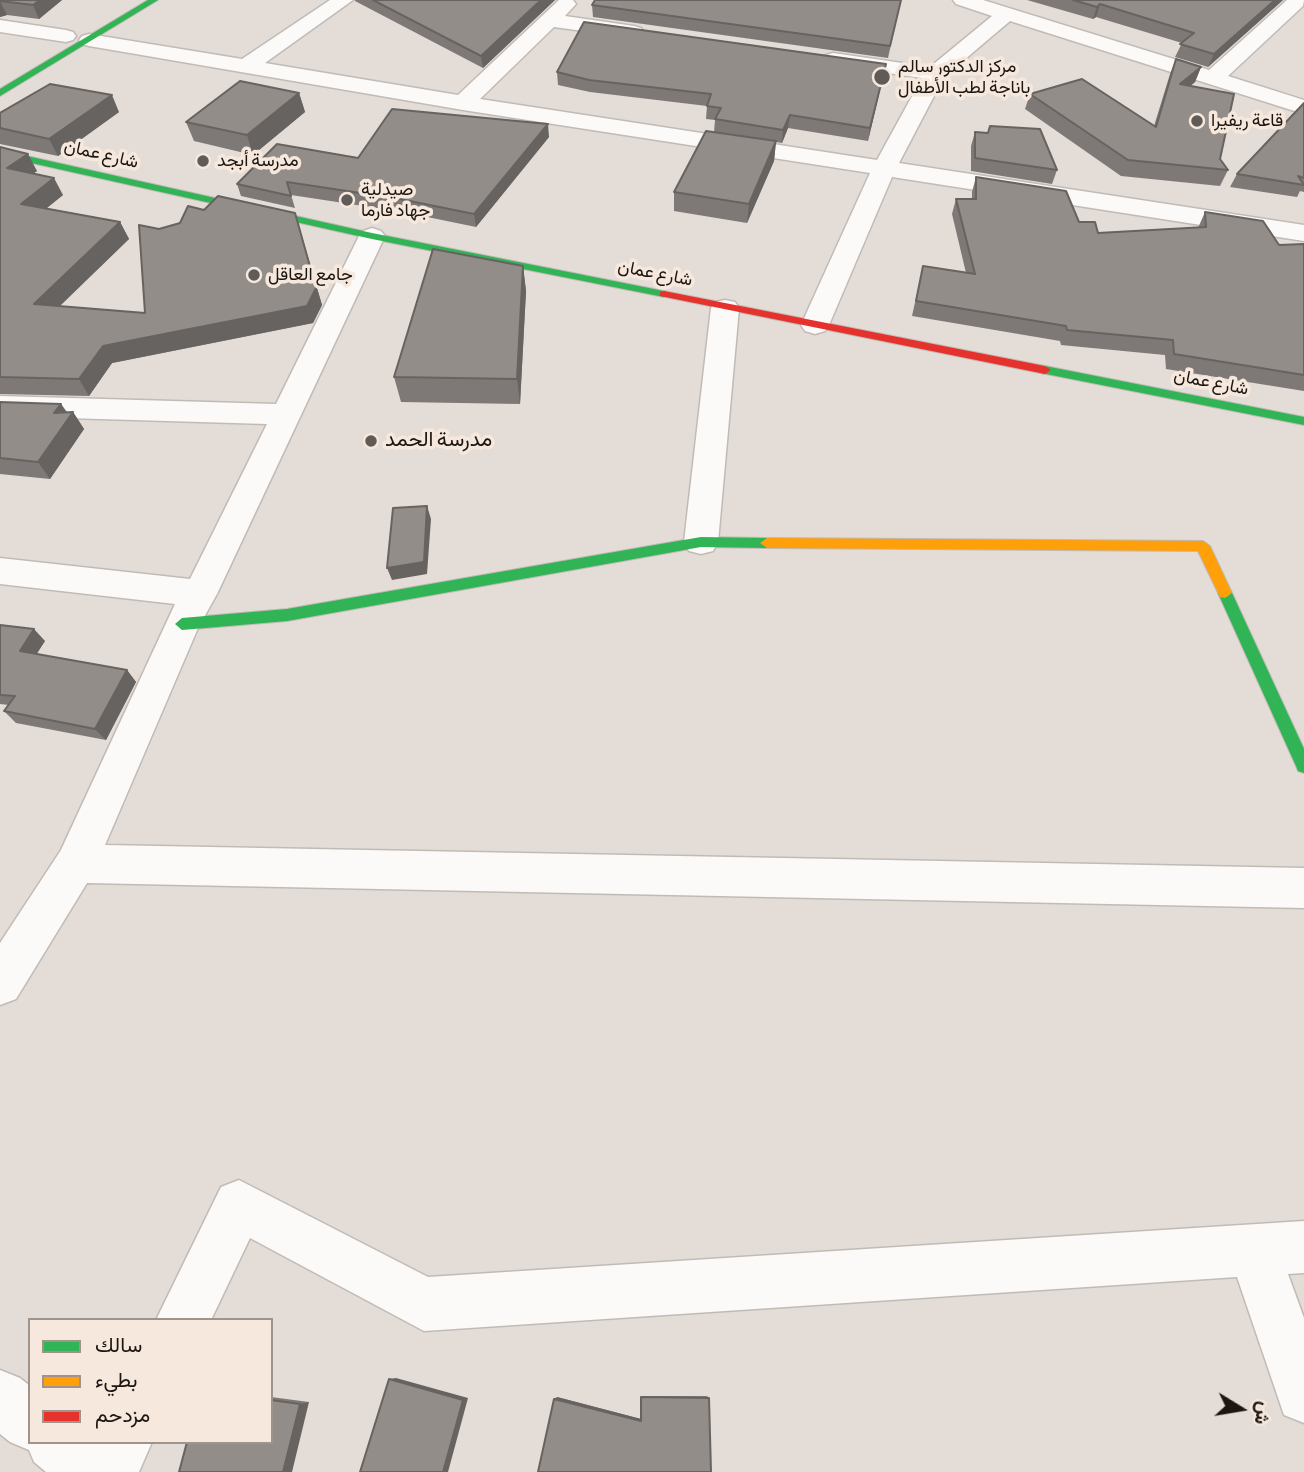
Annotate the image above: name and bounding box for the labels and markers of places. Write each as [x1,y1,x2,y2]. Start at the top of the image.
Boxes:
place label: مركز الدكتور سالم باناجة لطب الأطفال [898,56,1030,98]
marker: مركز الدكتور سالم باناجة لطب الأطفال [872,67,892,87]
place label: قاعة ريفيرا [1211,110,1283,132]
marker: قاعة ريفيرا [1189,113,1205,129]
place label: مدرسة أبجد [217,150,299,172]
marker: مدرسة أبجد [195,153,211,169]
place label: صيدلية جهاد فارما [361,179,430,222]
marker: صيدلية جهاد فارما [339,192,355,208]
place label: جامع العاقل [268,264,353,286]
marker: جامع العاقل [246,267,262,283]
place label: مدرسة الحمد [385,428,492,454]
marker: مدرسة الحمد [363,433,379,449]

